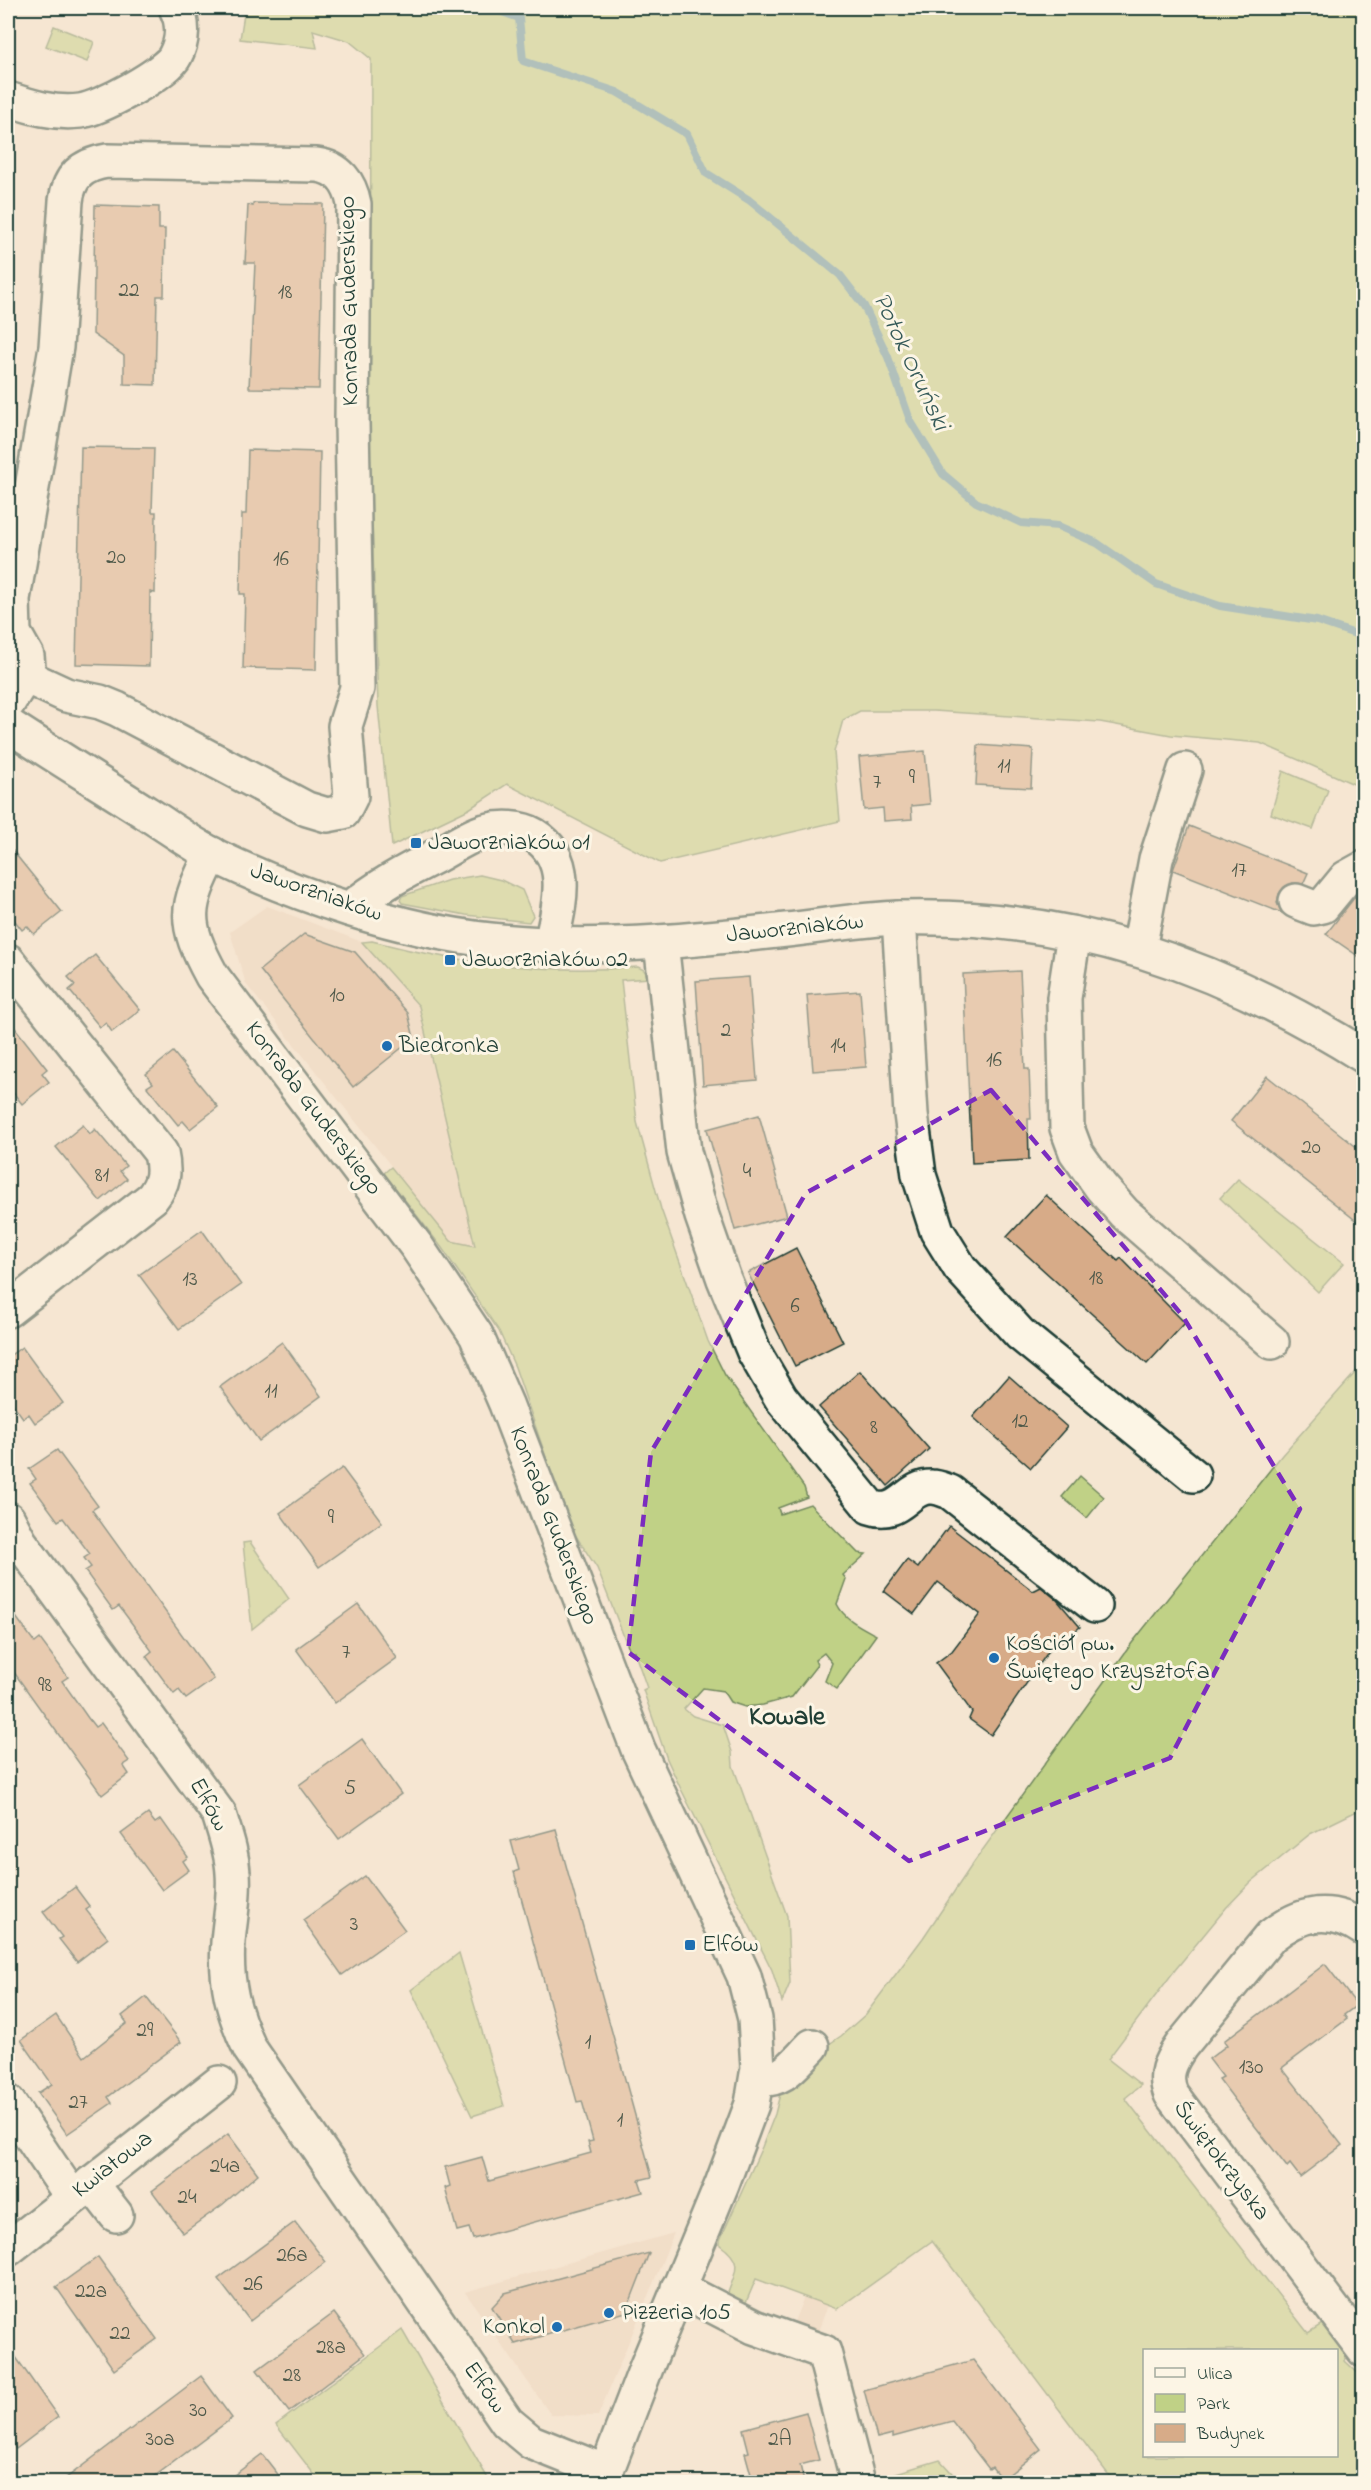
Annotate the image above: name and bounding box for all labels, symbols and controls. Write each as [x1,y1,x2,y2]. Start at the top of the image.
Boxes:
street label: Konrada Guderskiego [331,196,369,406]
house number: 22 [119,276,139,306]
house number: 18 [278,278,292,308]
water label: Potok Oruński [861,287,960,439]
house number: 20 [106,543,126,573]
house number: 16 [273,545,289,575]
house number: 11 [997,752,1011,782]
house number: 9 [909,763,916,793]
house number: 7 [873,768,882,798]
place label: Jaworzniaków 01 [428,826,590,861]
marker: Jaworzniaków 01 [409,836,423,850]
street label: Jaworzniaków [245,854,387,932]
house number: 17 [1231,856,1247,886]
street label: Jaworzniaków [725,904,865,954]
place label: Jaworzniaków 02 [462,943,628,978]
marker: Jaworzniaków 02 [443,953,457,967]
house number: 10 [329,981,345,1011]
street label: Konrada Guderskiego [236,1015,390,1203]
house number: 2 [721,1016,731,1046]
place label: Biedronka [398,1029,499,1064]
house number: 14 [830,1032,846,1062]
marker: Biedronka [380,1039,394,1053]
house number: 16 [986,1046,1002,1076]
house number: 20 [1301,1133,1321,1163]
house number: 4 [743,1157,752,1187]
house number: 81 [95,1161,110,1191]
house number: 18 [1089,1264,1103,1294]
house number: 13 [182,1265,198,1295]
house number: 6 [790,1292,800,1322]
house number: 11 [264,1377,278,1407]
house number: 12 [1011,1407,1029,1437]
house number: 8 [870,1413,878,1443]
street label: Konrada Guderskiego [499,1422,607,1630]
house number: 9 [328,1503,335,1533]
place label: Kościół pw. Świętego Krzysztofa [1006,1627,1210,1691]
house number: 7 [342,1638,351,1668]
marker: Kościół pw. Świętego Krzysztofa [987,1651,1001,1665]
house number: 98 [38,1671,52,1701]
district label: Kowale [749,1698,826,1737]
street label: Elfów [179,1772,237,1838]
house number: 5 [344,1774,356,1804]
house number: 3 [350,1910,358,1940]
place label: Elfów [702,1928,759,1963]
marker: Elfów [683,1938,697,1952]
house number: 29 [137,2016,154,2046]
house number: 1 [585,2028,592,2058]
house number: 130 [1239,2053,1263,2083]
house number: 27 [68,2088,88,2118]
street label: Świętokrzyska [1163,2093,1278,2229]
house number: 1 [617,2106,624,2136]
street label: Kwiatowa [65,2122,161,2208]
house number: 24a [210,2152,240,2182]
house number: 24 [177,2183,197,2213]
house number: 26a [276,2241,308,2271]
house number: 26 [243,2270,263,2300]
house number: 22a [75,2277,107,2307]
place label: Pizzeria 105 [621,2296,731,2331]
marker: Pizzeria 105 [602,2306,616,2320]
place label: Konkol [483,2310,545,2345]
house number: 22 [110,2319,130,2349]
marker: Konkol [550,2320,564,2334]
house number: 28a [316,2333,346,2363]
legend [1143,2349,1338,2457]
street label: Elfów [453,2355,515,2421]
house number: 28 [283,2361,301,2391]
text: Ulica [1197,2362,1232,2388]
text: Park [1197,2392,1230,2418]
house number: 30 [189,2396,207,2426]
text: Budynek [1196,2422,1264,2448]
house number: 30a [145,2425,175,2455]
house number: 2A [768,2425,792,2455]

